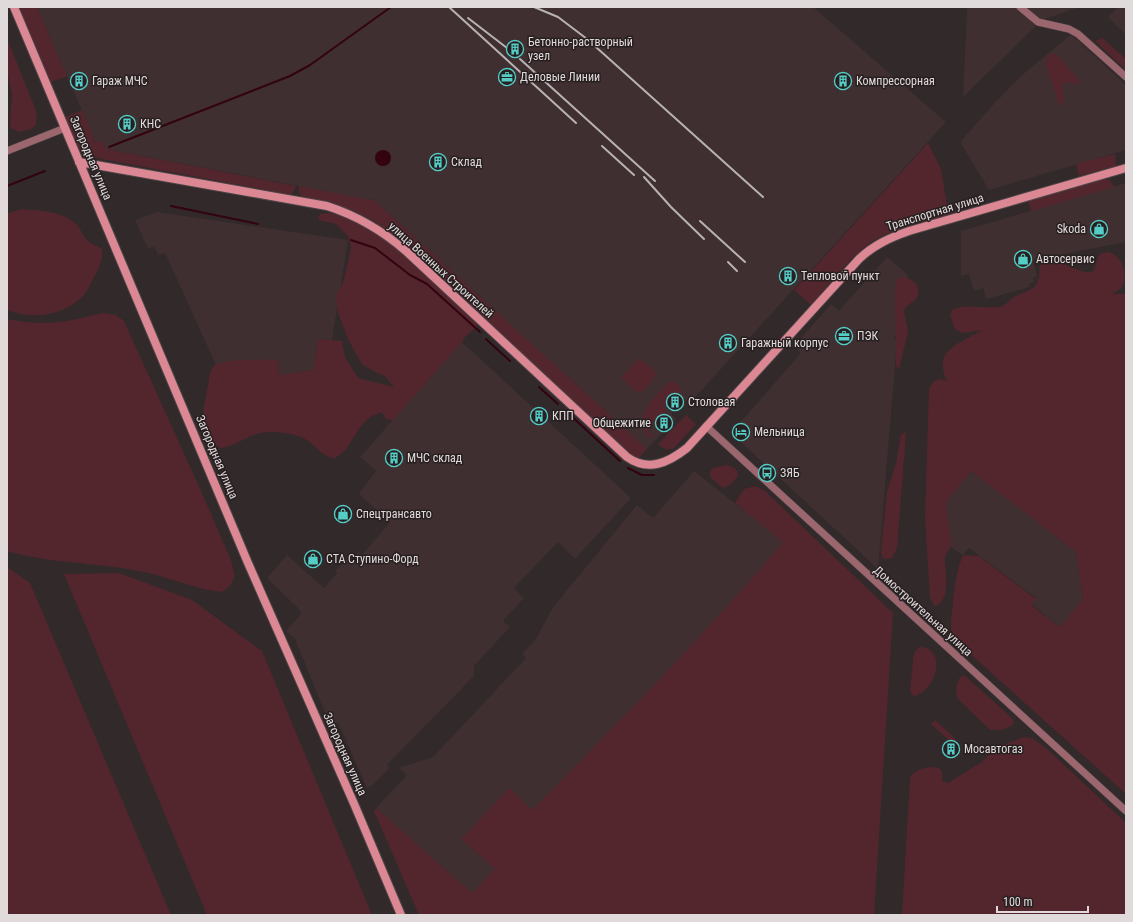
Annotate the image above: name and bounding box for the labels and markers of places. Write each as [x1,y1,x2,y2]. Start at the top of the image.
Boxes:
place label: Бетонно-растворный узел [528,35,633,63]
building icon: Бетонно-растворный узел [505,39,525,59]
office icon: Деловые Линии [497,67,517,87]
place label: Деловые Линии [520,70,600,84]
building icon: Гараж МЧС [69,71,89,91]
building icon: Компрессорная [833,71,853,91]
place label: Гараж МЧС [92,74,148,88]
place label: Компрессорная [856,74,935,88]
building icon: КНС [117,114,137,134]
place label: КНС [140,117,161,131]
building icon: Склад [428,152,448,172]
place label: Склад [451,155,482,169]
shop icon: Skoda [1089,219,1109,239]
place label: Skoda [1057,222,1086,236]
shop icon: Автосервис [1013,249,1033,269]
place label: Автосервис [1036,252,1095,266]
building icon: Тепловой пункт [778,266,798,286]
place label: Тепловой пункт [801,269,880,283]
office icon: ПЭК [834,326,854,346]
place label: ПЭК [857,329,879,343]
building icon: Гаражный корпус [718,333,738,353]
place label: Гаражный корпус [741,336,829,350]
building icon: Столовая [665,392,685,412]
place label: Столовая [688,395,735,409]
building icon: КПП [529,406,549,426]
place label: КПП [552,409,574,423]
building icon: Общежитие [654,413,674,433]
place label: Общежитие [593,416,651,430]
hotel icon: Мельница [731,422,751,442]
place label: Мельница [754,425,805,439]
building icon: МЧС склад [384,448,404,468]
place label: МЧС склад [407,451,463,465]
bus stop icon: ЗЯБ [757,463,777,483]
place label: ЗЯБ [780,466,800,480]
shop icon: Спецтрансавто [333,504,353,524]
place label: Спецтрансавто [356,507,432,521]
shop icon: СТА Ступино-Форд [303,549,323,569]
place label: СТА Ступино-Форд [326,552,419,566]
building icon: Мосавтогаз [941,739,961,759]
place label: Мосавтогаз [964,742,1023,756]

